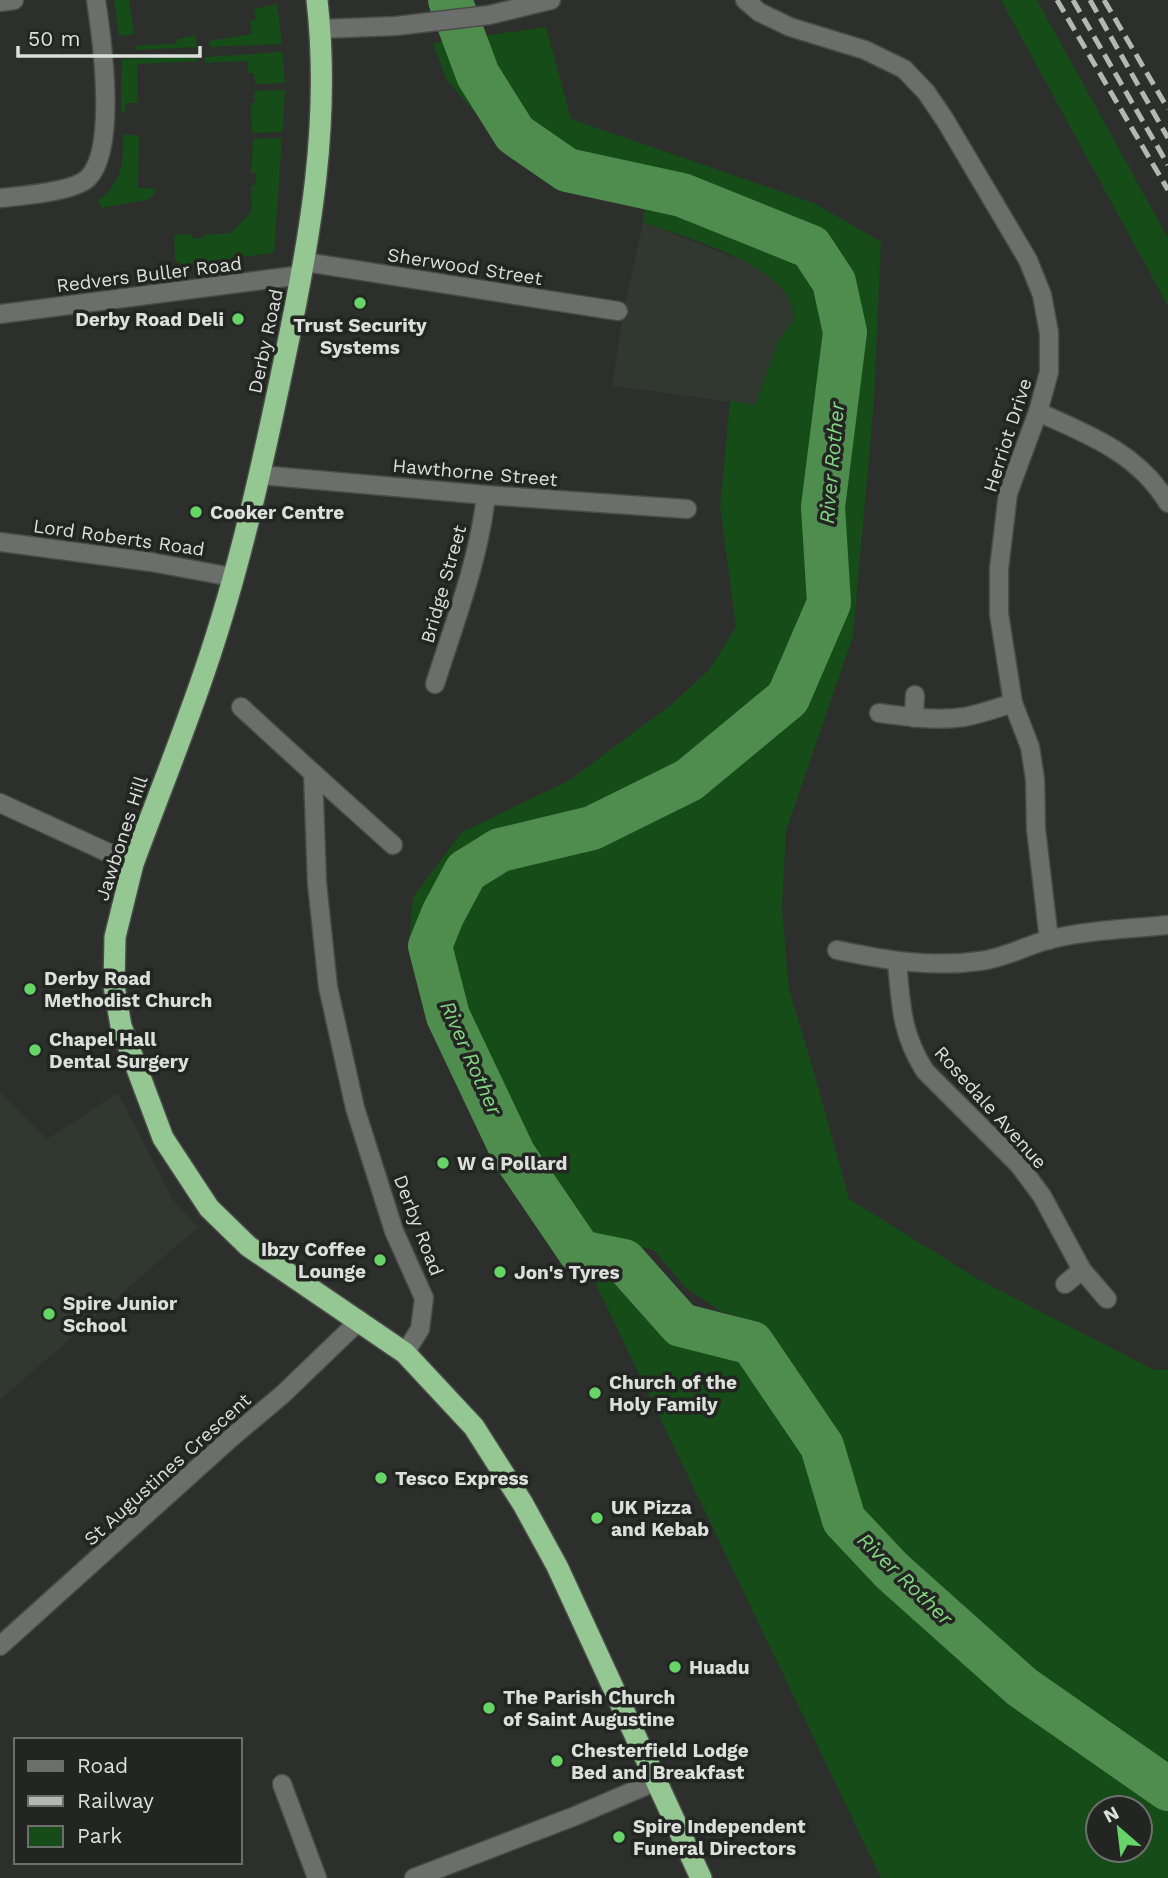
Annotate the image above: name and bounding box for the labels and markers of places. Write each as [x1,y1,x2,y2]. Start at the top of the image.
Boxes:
marker: Trust Security Systems [352,295,368,311]
place label: Derby Road Deli [75,308,224,331]
marker: Derby Road Deli [230,311,246,327]
place label: Trust Security Systems [293,314,427,359]
place label: Cooker Centre [210,501,344,524]
marker: Cooker Centre [188,504,204,520]
place label: Derby Road Methodist Church [44,967,212,1012]
marker: Derby Road Methodist Church [22,981,38,997]
place label: Chapel Hall Dental Surgery [49,1028,189,1073]
marker: Chapel Hall Dental Surgery [27,1042,43,1058]
place label: W G Pollard [457,1152,568,1175]
marker: W G Pollard [435,1155,451,1171]
place label: Ibzy Coffee Lounge [261,1238,366,1283]
marker: Ibzy Coffee Lounge [372,1252,388,1268]
place label: Jon's Tyres [514,1261,620,1284]
marker: Jon's Tyres [492,1264,508,1280]
place label: Spire Junior School [63,1292,178,1337]
marker: Spire Junior School [41,1306,57,1322]
place label: Church of the Holy Family [609,1371,737,1416]
marker: Church of the Holy Family [587,1385,603,1401]
place label: Tesco Express [395,1467,529,1490]
marker: Tesco Express [373,1470,389,1486]
place label: UK Pizza and Kebab [611,1496,709,1541]
marker: UK Pizza and Kebab [589,1510,605,1526]
place label: Huadu [689,1656,749,1679]
marker: Huadu [667,1659,683,1675]
place label: The Parish Church of Saint Augustine [503,1686,675,1731]
marker: The Parish Church of Saint Augustine [481,1700,497,1716]
place label: Chesterfield Lodge Bed and Breakfast [571,1739,749,1784]
marker: Chesterfield Lodge Bed and Breakfast [549,1753,565,1769]
place label: Spire Independent Funeral Directors [633,1815,806,1860]
marker: Spire Independent Funeral Directors [611,1829,627,1845]

